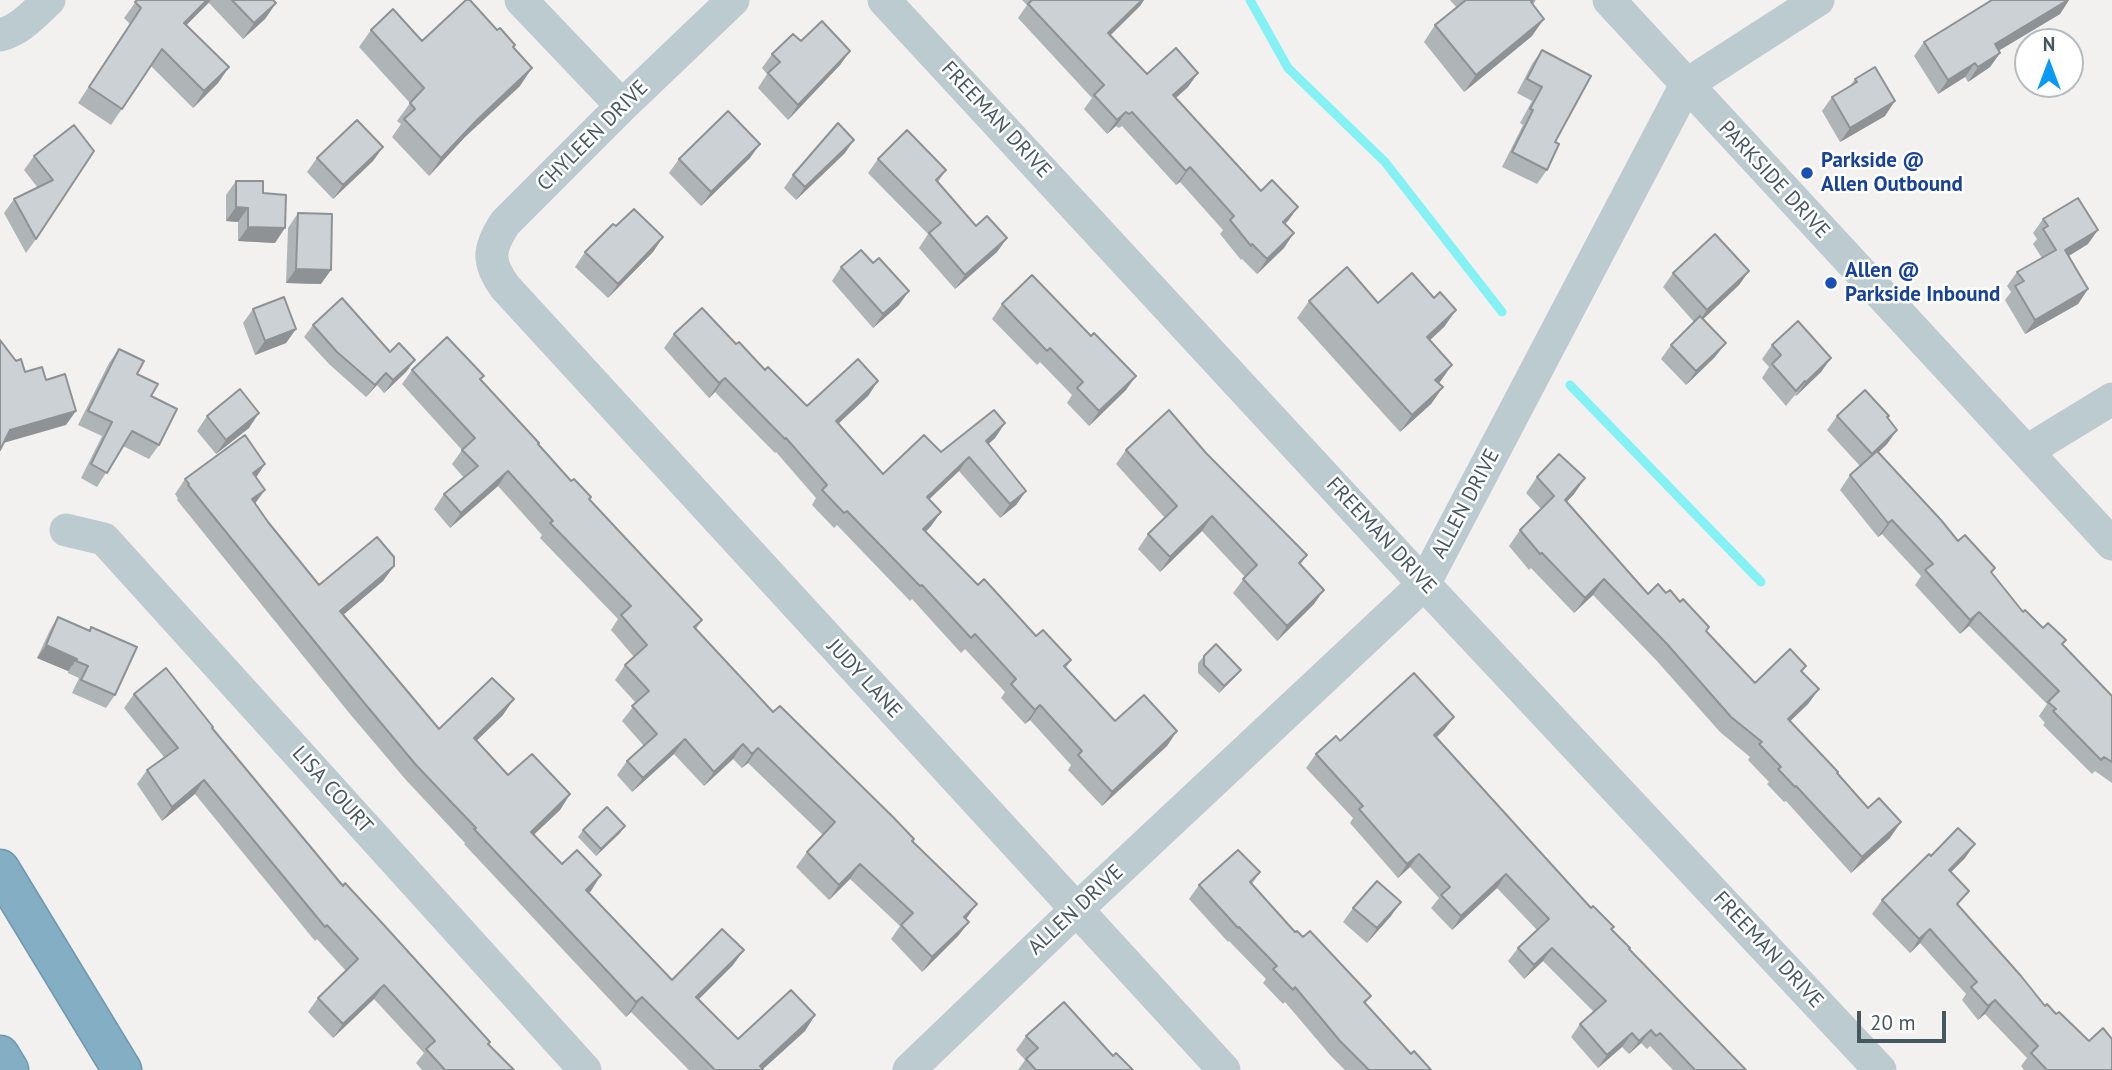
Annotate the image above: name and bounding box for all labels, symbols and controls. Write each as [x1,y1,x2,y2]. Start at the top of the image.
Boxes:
north arrow [2014,28,2084,98]
text: N [2043,32,2055,56]
street label: FREEMAN DRIVE [936,57,1056,183]
street label: CHYLEEN DRIVE [532,75,654,197]
street label: PARKSIDE DRIVE [1713,116,1835,244]
place label: Parkside @ Allen Outbound [1821,148,1963,198]
marker: Parkside @ Allen Outbound [1799,165,1815,181]
place label: Allen @ Parkside Inbound [1845,258,2000,308]
marker: Allen @ Parkside Inbound [1823,275,1839,291]
street label: ALLEN DRIVE [1427,445,1505,563]
street label: FREEMAN DRIVE [1321,473,1441,599]
street label: JUDY LANE [821,634,907,724]
street label: LISA COURT [286,741,378,839]
street label: ALLEN DRIVE [1023,860,1129,960]
street label: FREEMAN DRIVE [1708,887,1828,1013]
scale bar [1860,996,1949,1040]
text: 20 m [1870,1009,1916,1036]

